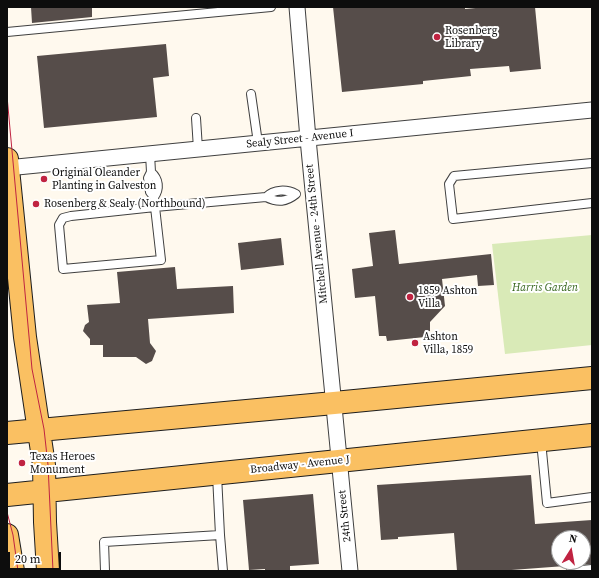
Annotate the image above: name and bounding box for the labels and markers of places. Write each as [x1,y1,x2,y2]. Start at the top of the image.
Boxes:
place label: Rosenberg Library [445,24,497,50]
marker: Rosenberg Library [432,32,442,42]
place label: Original Oleander Planting in Galveston [52,166,156,192]
marker: Original Oleander Planting in Galveston [39,174,49,184]
place label: Rosenberg & Sealy (Northbound) [44,197,206,211]
marker: Rosenberg & Sealy (Northbound) [31,199,41,209]
place label: 1859 Ashton Villa [418,284,477,310]
marker: 1859 Ashton Villa [405,292,415,302]
place label: Ashton Villa, 1859 [423,330,473,356]
marker: Ashton Villa, 1859 [410,338,420,348]
place label: Texas Heroes Monument [30,450,95,476]
marker: Texas Heroes Monument [17,458,27,468]

